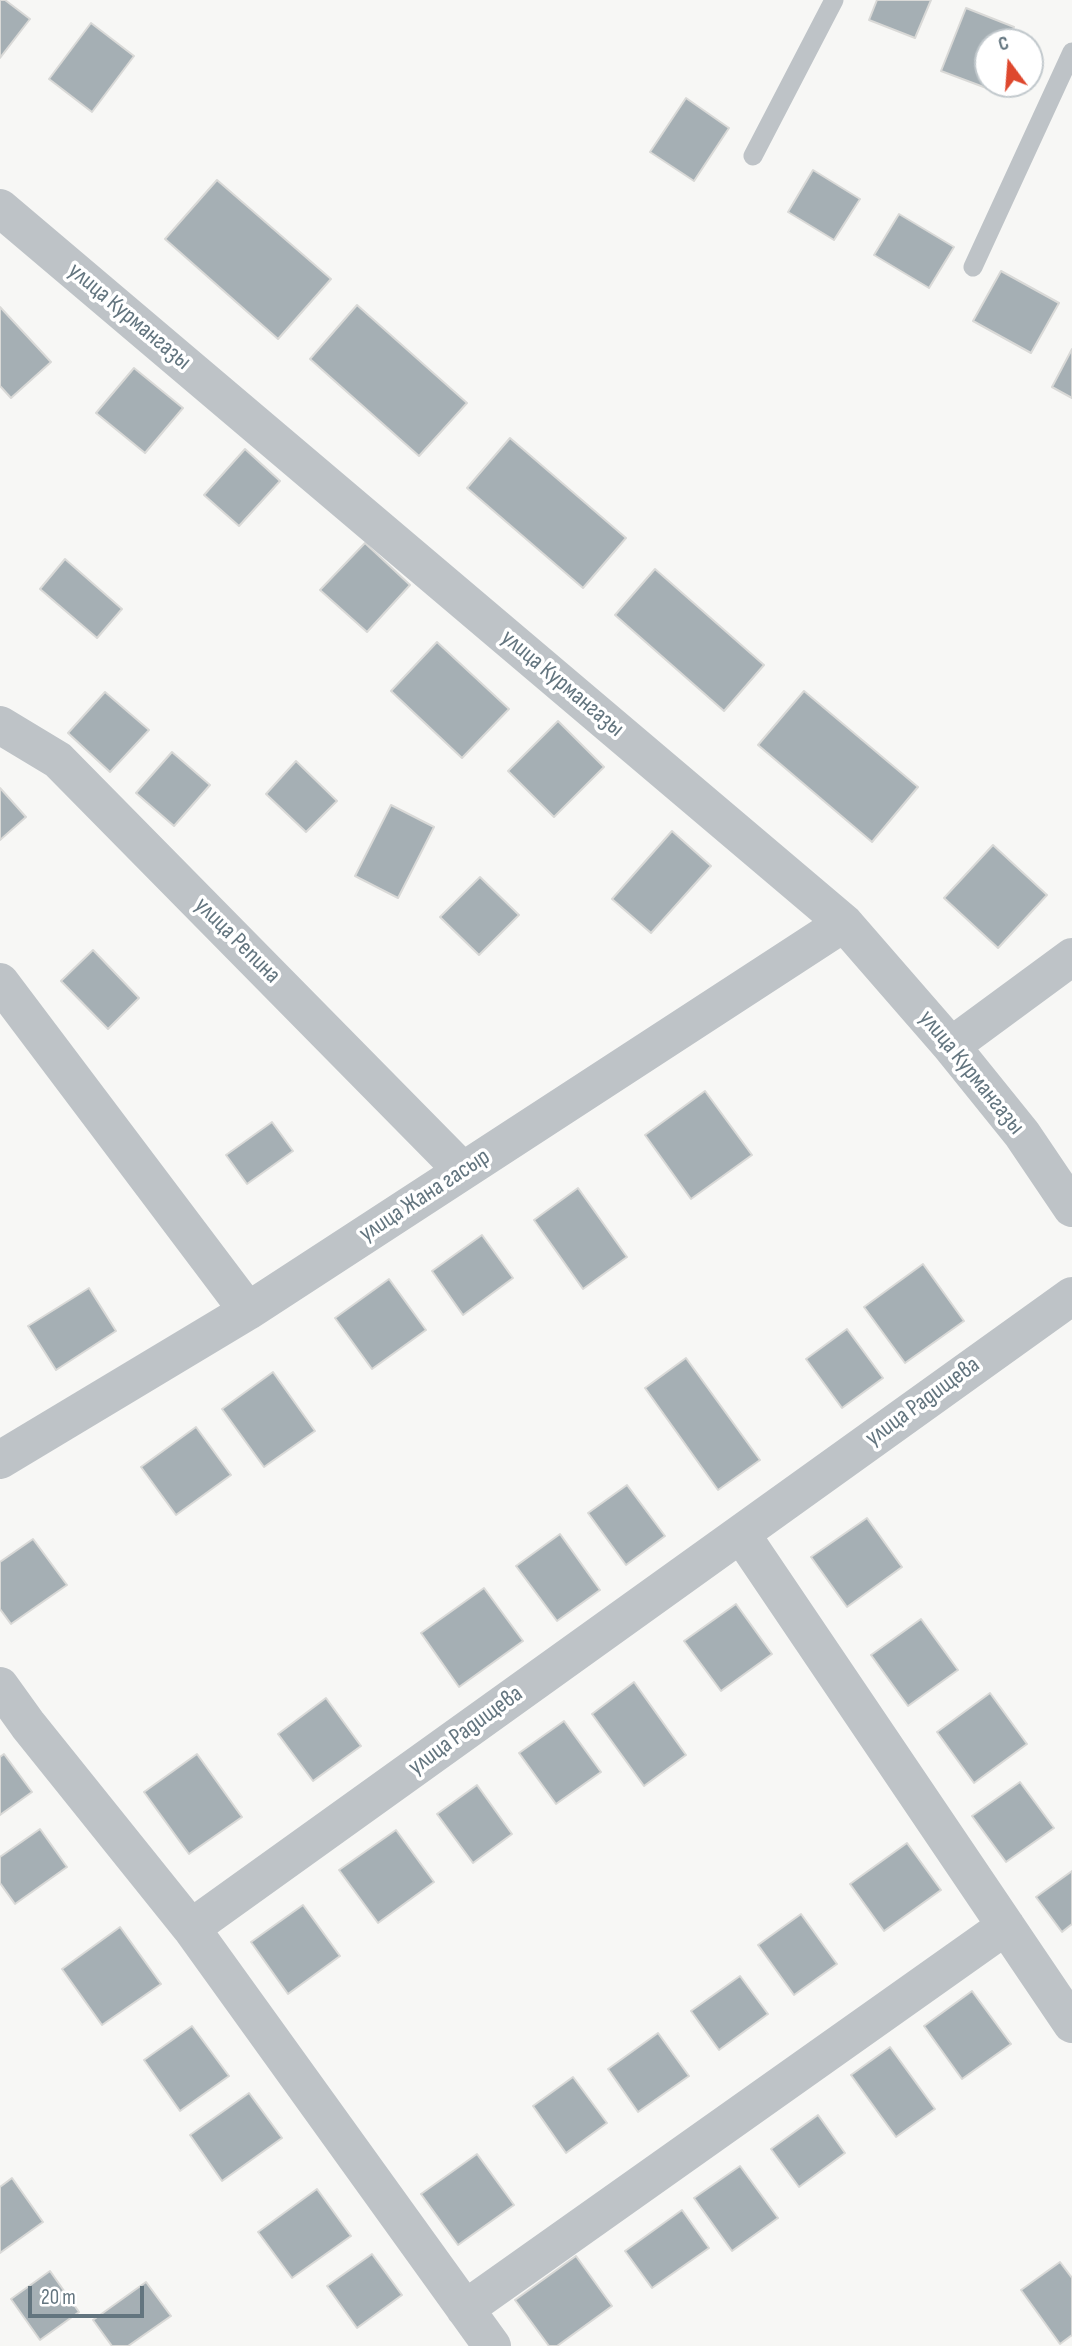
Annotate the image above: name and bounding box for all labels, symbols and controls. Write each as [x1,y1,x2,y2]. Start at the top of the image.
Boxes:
north arrow [974,28,1044,98]
text: С [996,32,1011,57]
street label: улица Курмангазы [62,257,196,377]
street label: улица Курмангазы [495,624,629,744]
street label: улица Репина [188,892,286,990]
street label: улица Курмангазы [912,1005,1030,1141]
street label: улица Жана гасыр [354,1143,496,1249]
street label: улица Радищева [860,1351,986,1453]
street label: улица Радищева [403,1680,529,1782]
scale bar [32,2272,147,2316]
text: 20 m [41,2285,76,2310]

